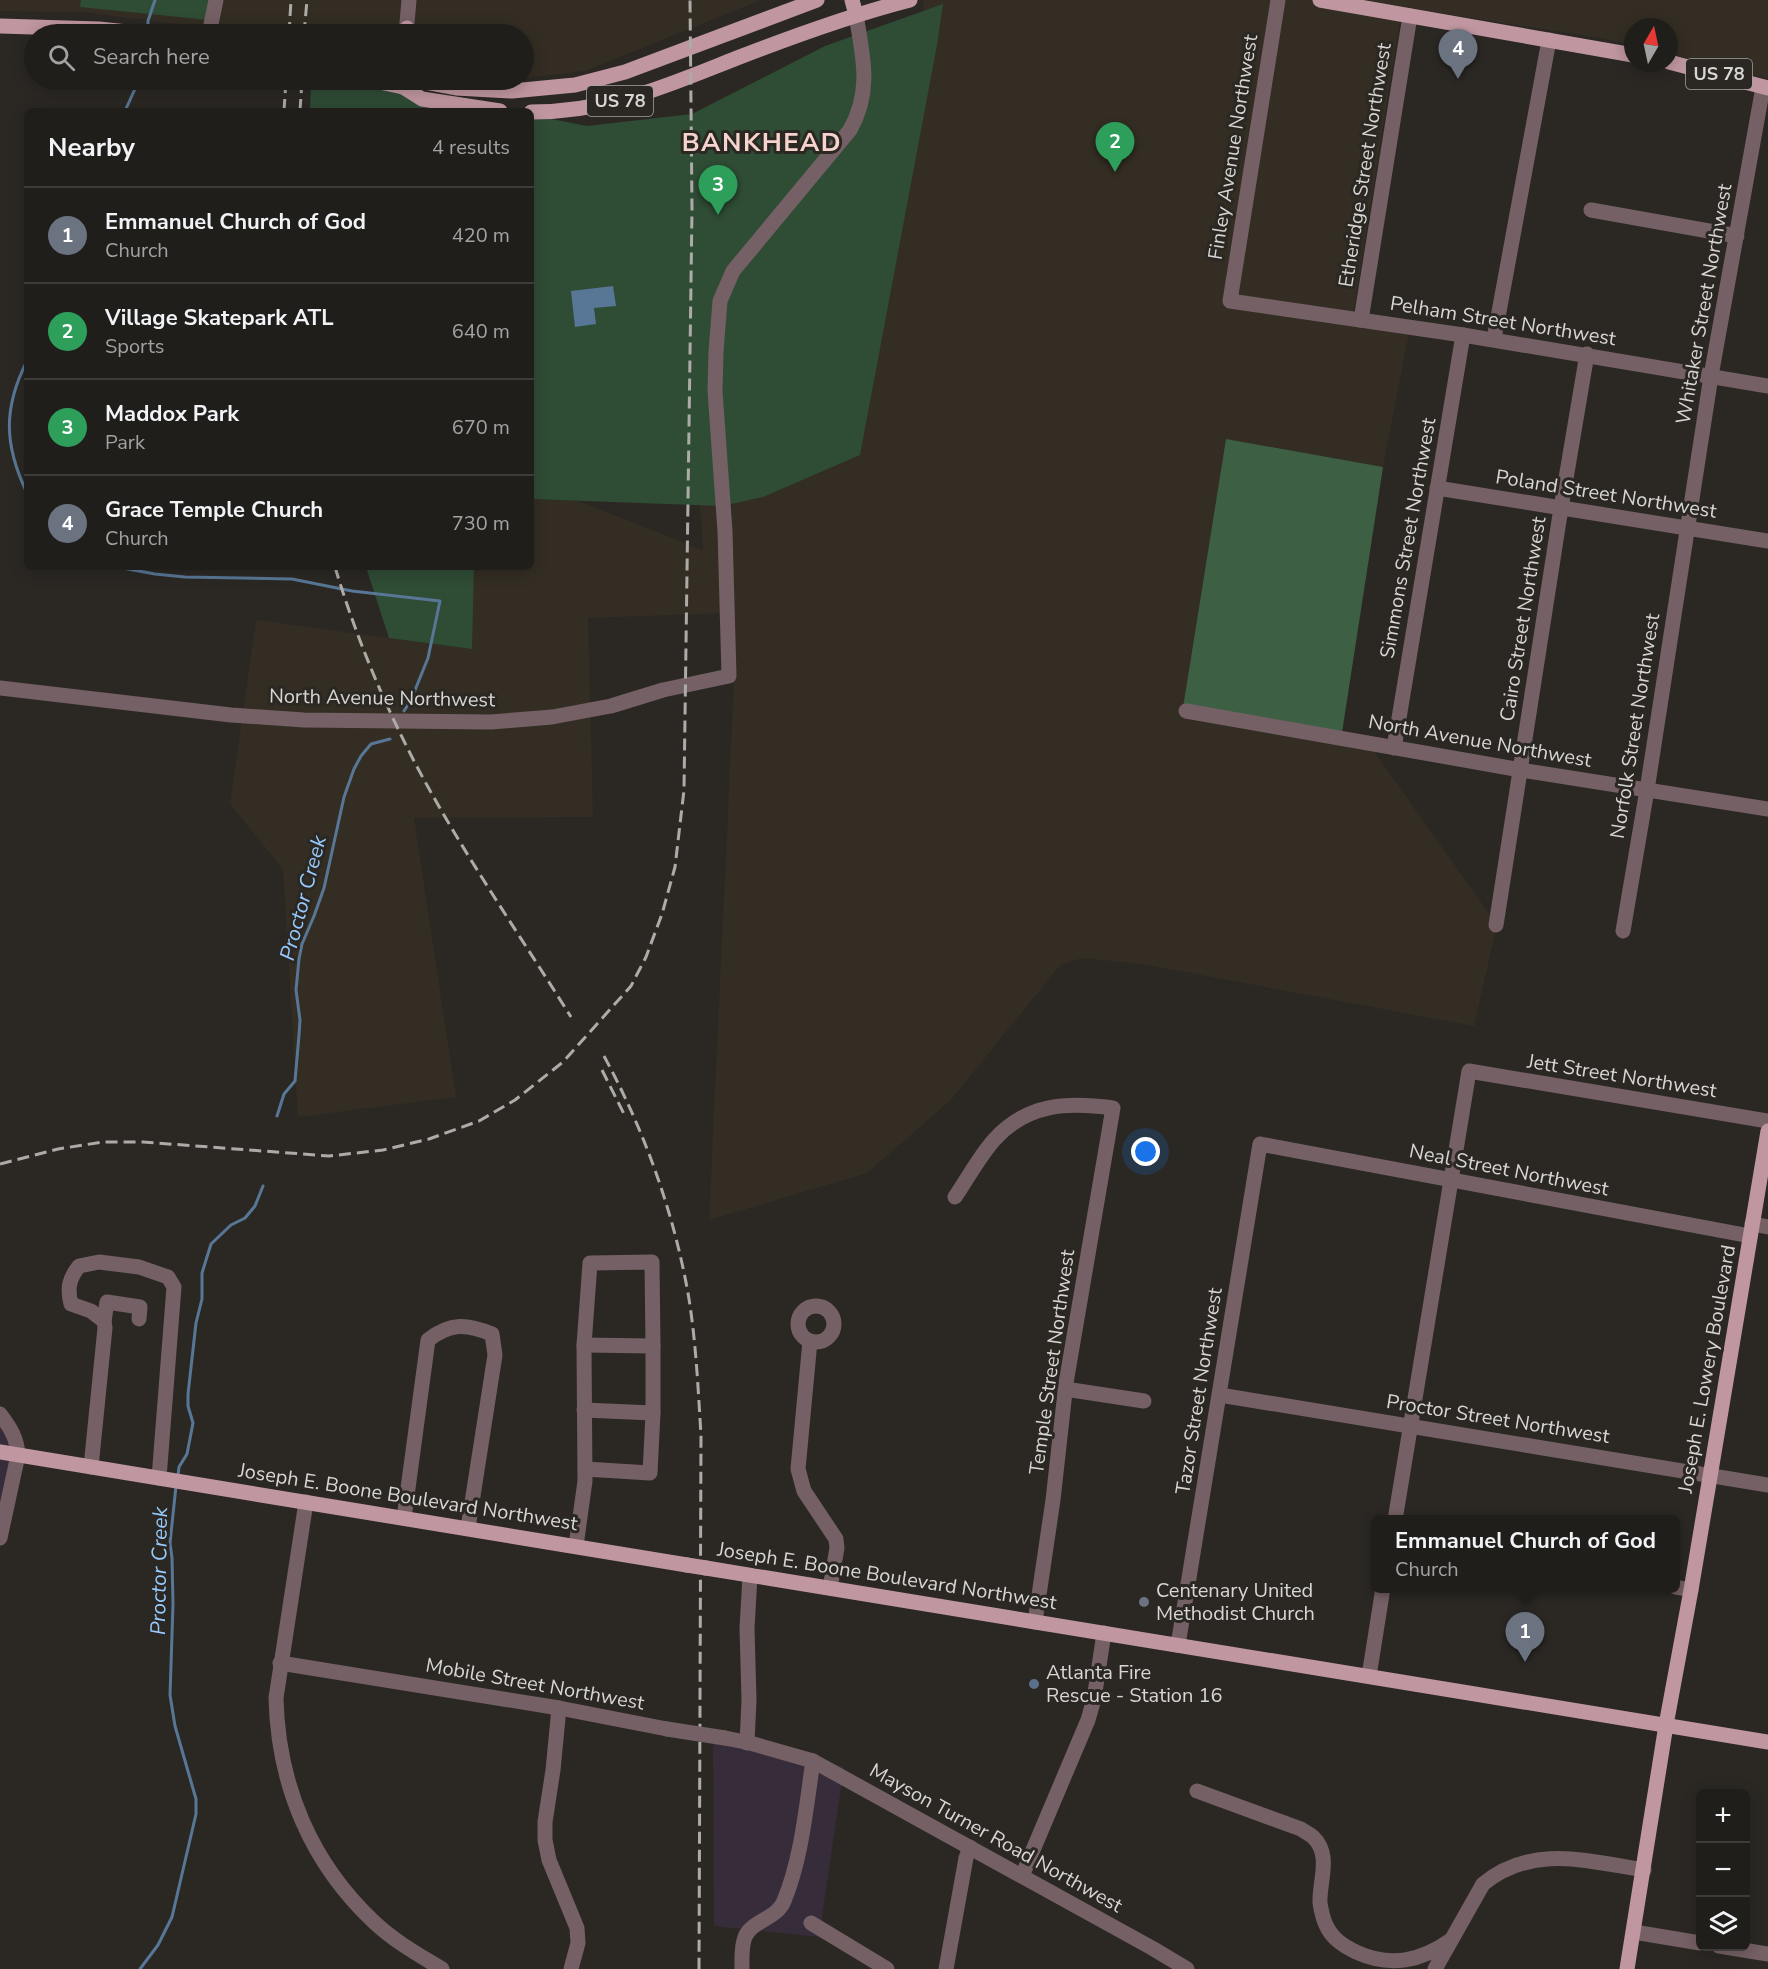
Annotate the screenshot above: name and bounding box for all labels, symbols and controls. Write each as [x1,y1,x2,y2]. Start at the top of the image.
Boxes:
north arrow [1624,18,1678,72]
search box [24,24,534,90]
pin: 4 [1438,29,1478,79]
street label: Finley Avenue Northwest [1202,31,1264,262]
street label: Etheridge Street Northwest [1332,40,1398,289]
icon: search [45,41,78,74]
text: Search here [93,42,210,72]
road number: US 78 [1686,59,1752,89]
road number: US 78 [587,86,653,116]
pin: 2 [1096,122,1134,172]
district label: BANKHEAD [682,125,842,160]
text: Nearby [48,130,135,165]
text: 4 results [432,134,510,161]
pin: 3 [698,166,738,215]
street label: Whitaker Street Northwest [1670,181,1739,426]
text: Emmanuel Church of God [105,207,366,237]
text: 1 [62,222,74,249]
text: 420 m [452,222,510,249]
text: Church [105,237,169,264]
street label: Pelham Street Northwest [1388,290,1619,352]
text: Village Skatepark ATL [105,303,334,333]
text: 2 [62,318,74,345]
text: 640 m [452,318,510,345]
text: Sports [105,333,164,360]
text: Maddox Park [105,399,239,429]
text: 3 [62,414,74,441]
text: 670 m [452,414,510,441]
street label: Simmons Street Northwest [1374,415,1443,660]
text: Park [105,429,145,456]
street label: Poland Street Northwest [1494,463,1719,525]
text: Grace Temple Church [105,495,323,525]
text: 4 [62,510,74,537]
text: 730 m [452,510,510,537]
street label: Cairo Street Northwest [1493,514,1553,723]
text: Church [105,525,169,552]
street label: Norfolk Street Northwest [1604,611,1666,840]
street label: North Avenue Northwest [269,683,496,713]
street label: North Avenue Northwest [1366,708,1595,774]
water label: Proctor Creek [273,832,333,963]
street label: Jett Street Northwest [1524,1048,1720,1104]
your location [1131,1137,1160,1166]
street label: Neal Street Northwest [1407,1137,1612,1203]
street label: Joseph E. Lowery Boulevard [1672,1243,1742,1496]
street label: Temple Street Northwest [1023,1247,1081,1476]
street label: Tazor Street Northwest [1169,1285,1229,1496]
street label: Proctor Street Northwest [1384,1388,1613,1450]
street label: Joseph E. Boone Boulevard Northwest [236,1457,580,1537]
water label: Proctor Creek [144,1506,174,1635]
popup [1371,1515,1680,1593]
text: Emmanuel Church of God [1395,1526,1656,1556]
street label: Joseph E. Boone Boulevard Northwest [715,1536,1059,1616]
text: Church [1395,1556,1459,1583]
place label: Centenary United Methodist Church [1156,1577,1315,1627]
marker: Centenary United Methodist Church [1137,1595,1151,1609]
pin: 1 [1506,1612,1544,1662]
street label: Mobile Street Northwest [424,1651,647,1717]
place label: Atlanta Fire Rescue - Station 16 [1046,1659,1222,1709]
marker: Atlanta Fire Rescue - Station 16 [1027,1677,1041,1691]
street label: Mayson Turner Road Northwest [865,1757,1128,1920]
map controls [1696,1789,1750,1951]
button: + [1696,1789,1750,1843]
button: − [1696,1843,1750,1897]
button: layers [1696,1897,1750,1951]

